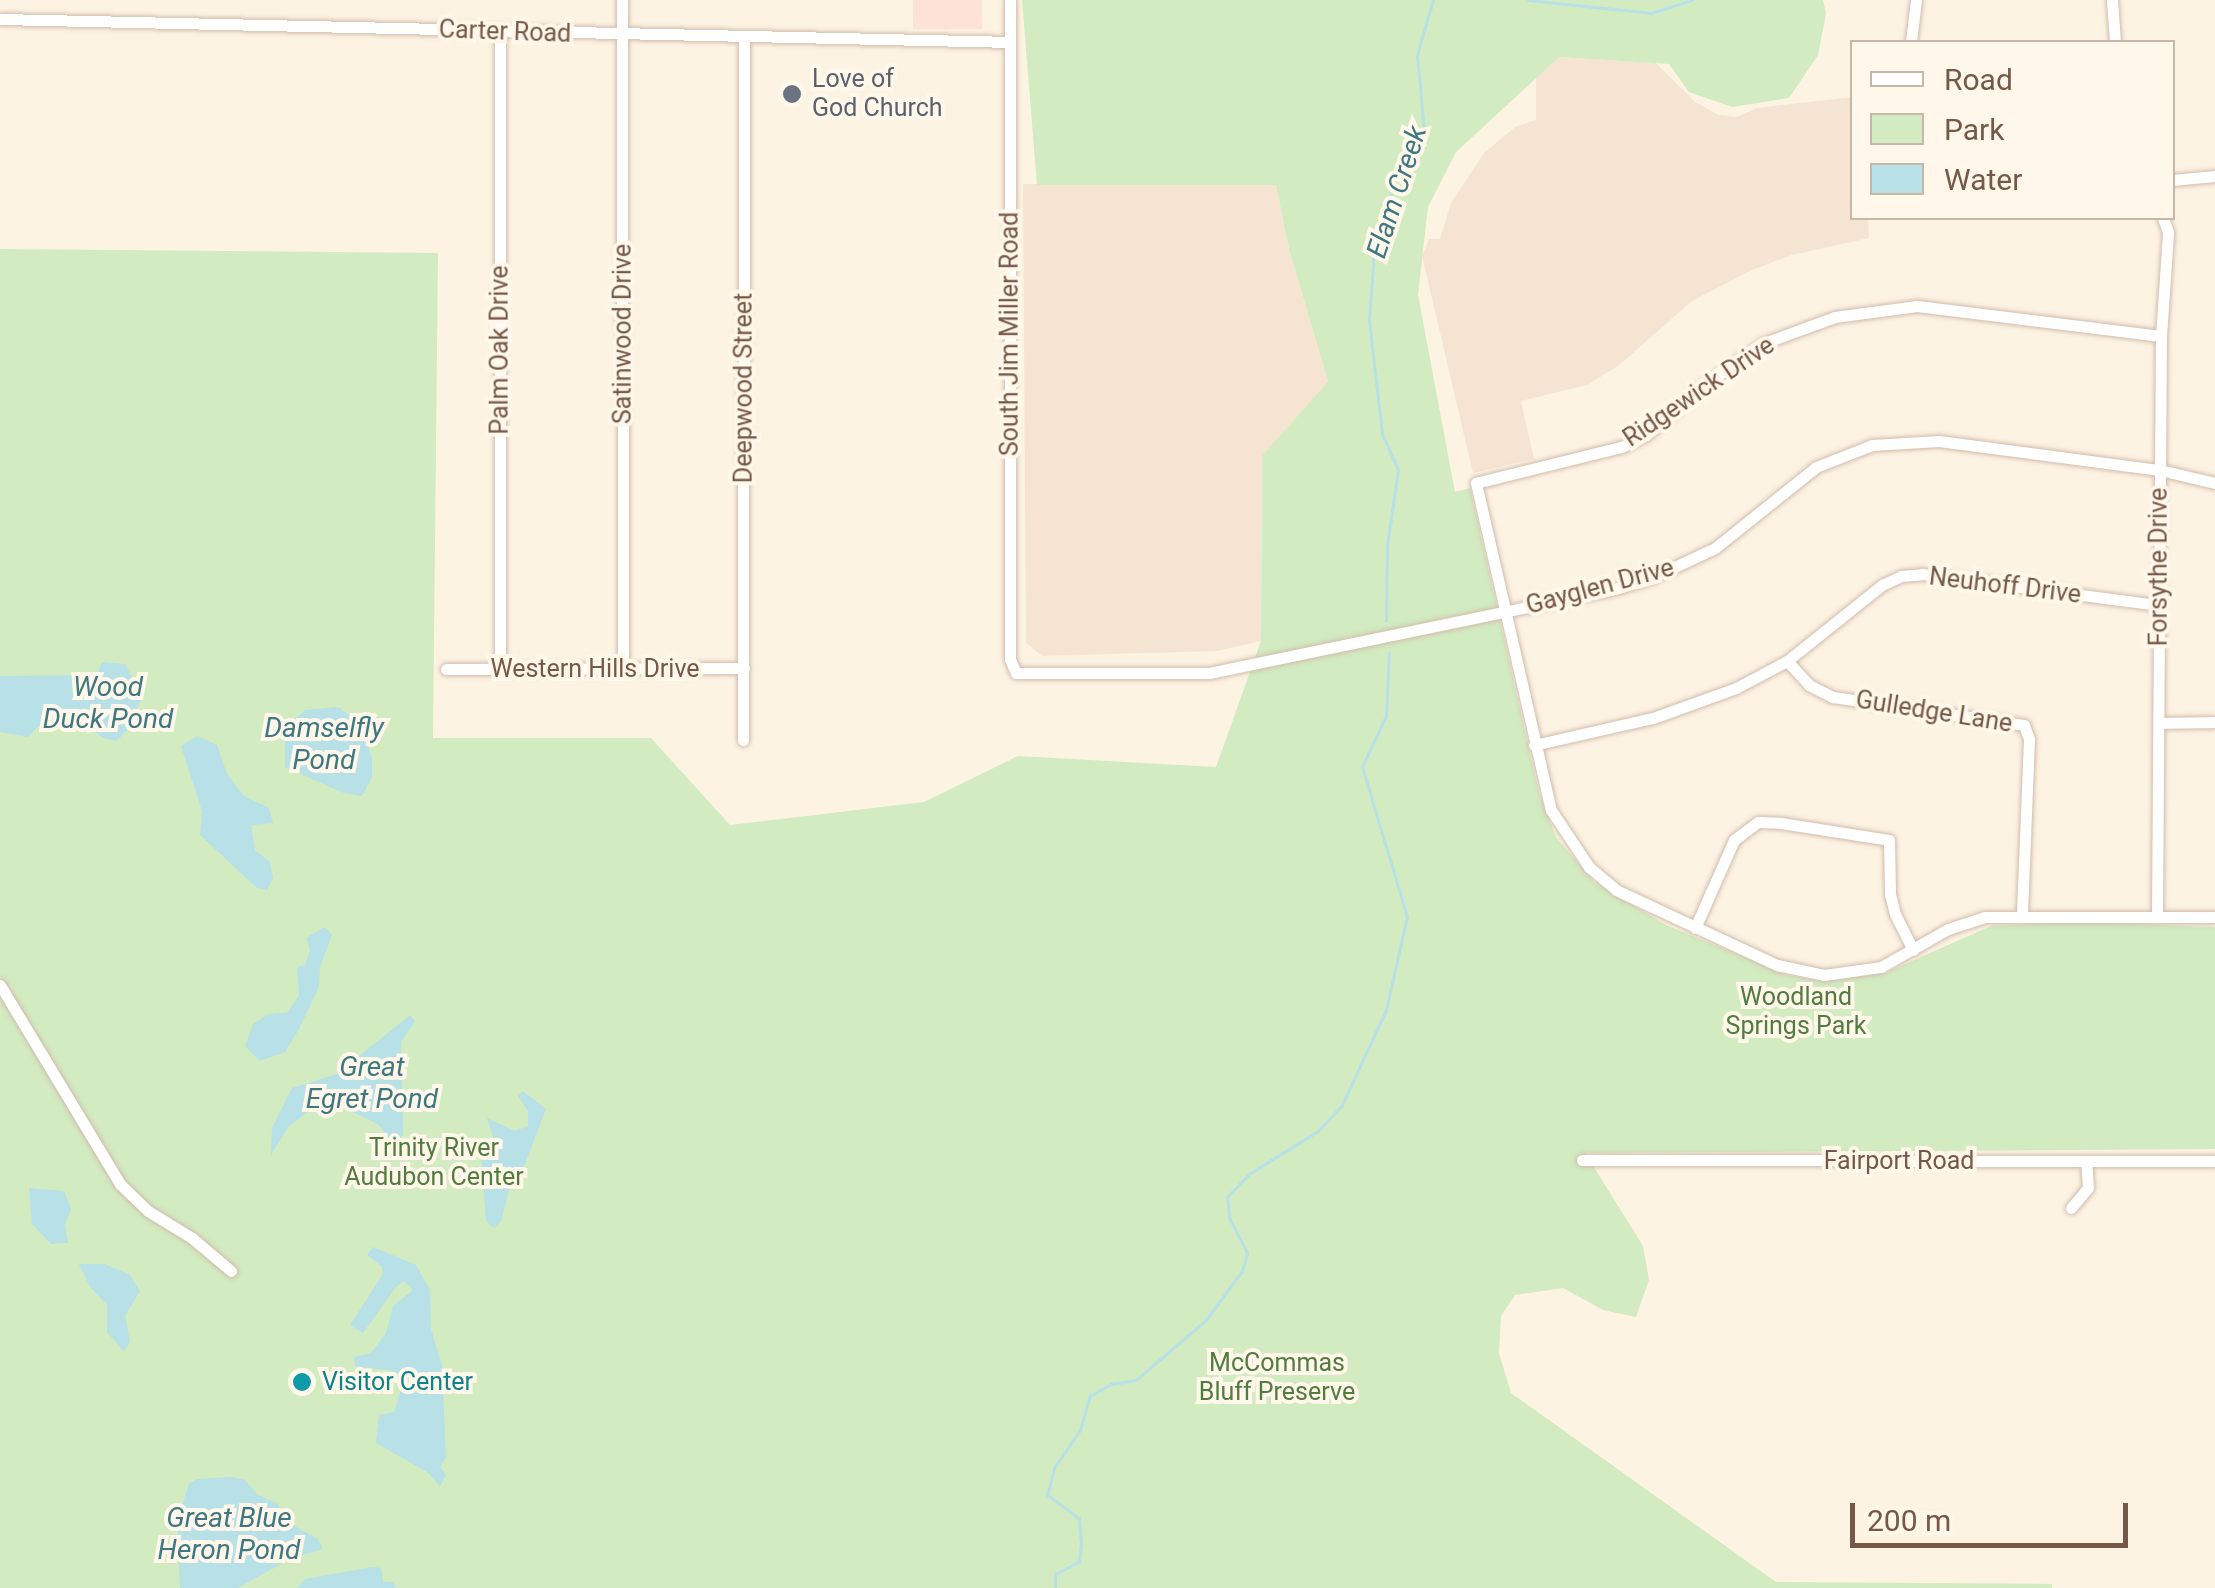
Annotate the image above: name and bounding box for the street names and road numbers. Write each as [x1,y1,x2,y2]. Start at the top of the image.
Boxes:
street label: Carter Road [438,15,572,49]
street label: South Jim Miller Road [995,212,1025,456]
street label: Satinwood Drive [608,244,638,424]
street label: Palm Oak Drive [485,265,515,435]
street label: Deepwood Street [729,293,759,483]
street label: Ridgewick Drive [1618,330,1780,454]
street label: Forsythe Drive [2144,488,2174,646]
street label: Gayglen Drive [1523,553,1677,621]
street label: Neuhoff Drive [1927,562,2083,610]
street label: Western Hills Drive [490,654,700,684]
street label: Gulledge Lane [1854,685,2014,739]
street label: Fairport Road [1824,1146,1974,1176]

